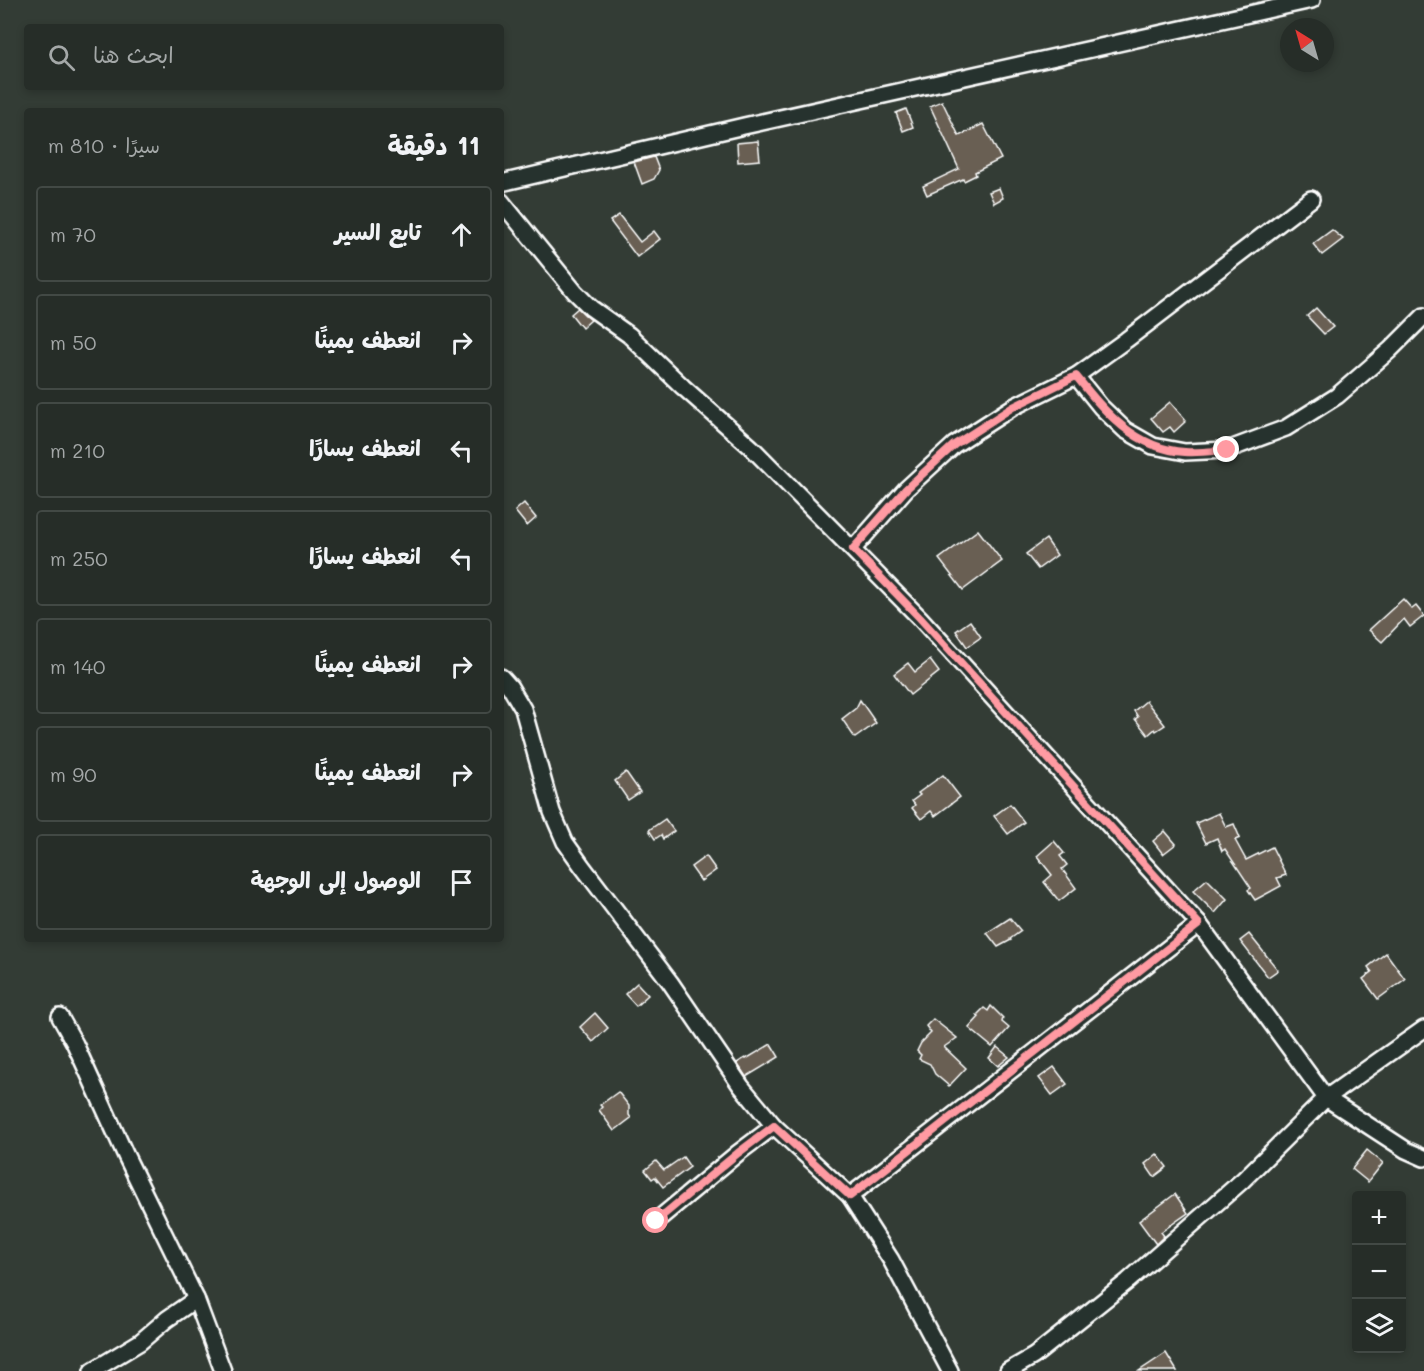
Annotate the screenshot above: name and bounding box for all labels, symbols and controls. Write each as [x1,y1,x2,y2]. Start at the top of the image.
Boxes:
north arrow [1280,18,1334,72]
search box [24,24,504,90]
text: ابحث هنا [93,40,174,69]
icon: search [45,41,78,74]
text: 11 دقيقة [388,128,480,162]
text: سيرًا · 810 m [48,132,160,158]
text: تابع السير [335,217,421,246]
icon: ahead [445,218,478,251]
text: 70 m [50,221,96,247]
text: انعطف يمينًا [315,325,421,354]
icon: right [445,326,478,359]
text: 50 m [50,329,96,355]
text: انعطف يسارًا [309,433,421,462]
icon: left [445,434,478,467]
route end [1213,436,1239,462]
text: 210 m [50,437,105,463]
text: انعطف يسارًا [309,541,421,570]
icon: left [445,542,478,575]
text: 250 m [50,545,108,571]
text: انعطف يمينًا [315,649,421,678]
icon: right [445,650,478,683]
text: 140 m [50,653,105,679]
text: انعطف يمينًا [315,757,421,786]
icon: right [445,758,478,791]
text: 90 m [50,761,97,787]
text: الوصول إلى الوجهة [250,865,421,894]
icon: arrive [445,866,478,899]
map controls [1352,1191,1406,1353]
button: + [1352,1191,1406,1245]
route start [642,1207,668,1233]
button: − [1352,1245,1406,1299]
button: layers [1352,1299,1406,1353]

